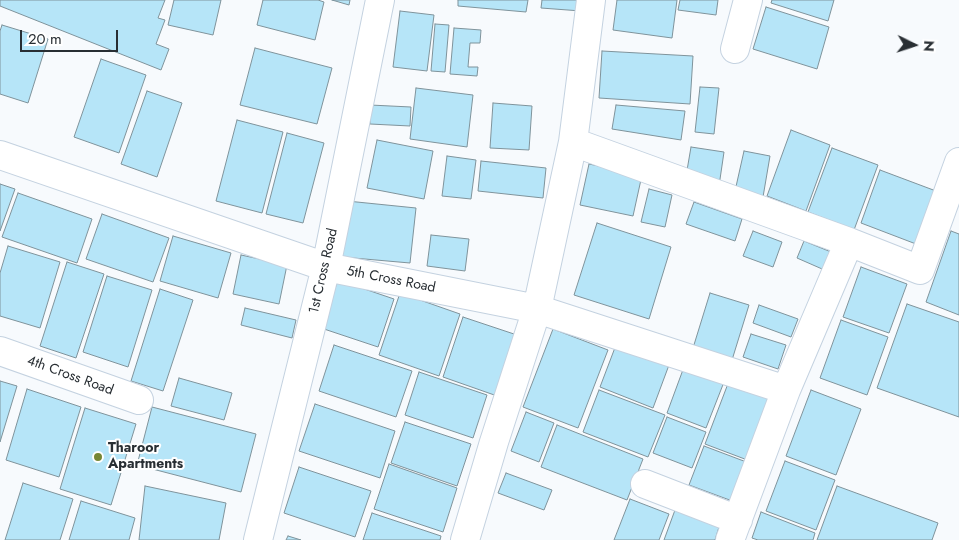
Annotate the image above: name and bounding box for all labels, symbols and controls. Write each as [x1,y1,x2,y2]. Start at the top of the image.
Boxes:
scale bar [22,20,120,52]
north arrow [889,20,939,70]
text: 20 m [28,28,62,50]
text: N [919,40,939,52]
street label: 1st Cross Road [306,227,342,315]
street label: 5th Cross Road [345,263,437,297]
street label: 4th Cross Road [25,353,115,399]
place label: Tharoor Apartments [108,441,183,474]
marker: Tharoor Apartments [92,451,104,463]

